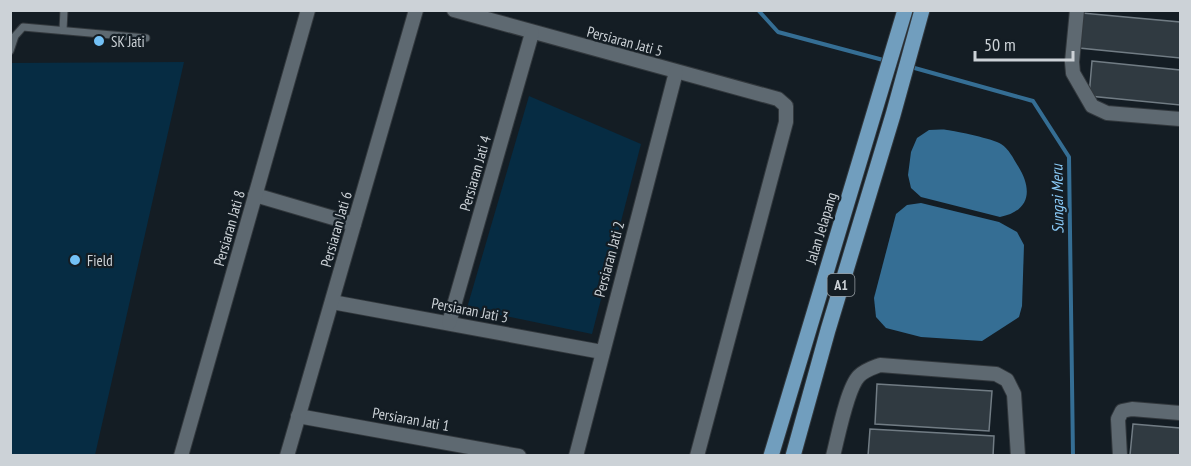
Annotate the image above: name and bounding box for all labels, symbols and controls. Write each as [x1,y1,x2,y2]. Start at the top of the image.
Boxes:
street label: Persiaran Jati 5 [585,22,665,60]
scale bar [975,24,1072,62]
place label: SK Jati [111,32,145,51]
text: 50 m [984,33,1016,56]
marker: SK Jati [92,34,106,48]
street label: Persiaran Jati 4 [455,133,495,213]
water label: Sungai Meru [1046,163,1068,234]
street label: Persiaran Jati 8 [209,188,249,268]
street label: Persiaran Jati 6 [316,189,356,269]
street label: Jalan Jelapang [801,190,841,267]
street label: Persiaran Jati 2 [590,219,628,299]
place label: Field [87,251,113,270]
marker: Field [68,253,82,267]
road number: A1 [828,274,854,296]
street label: Persiaran Jati 3 [430,293,510,327]
street label: Persiaran Jati 1 [371,403,451,435]

